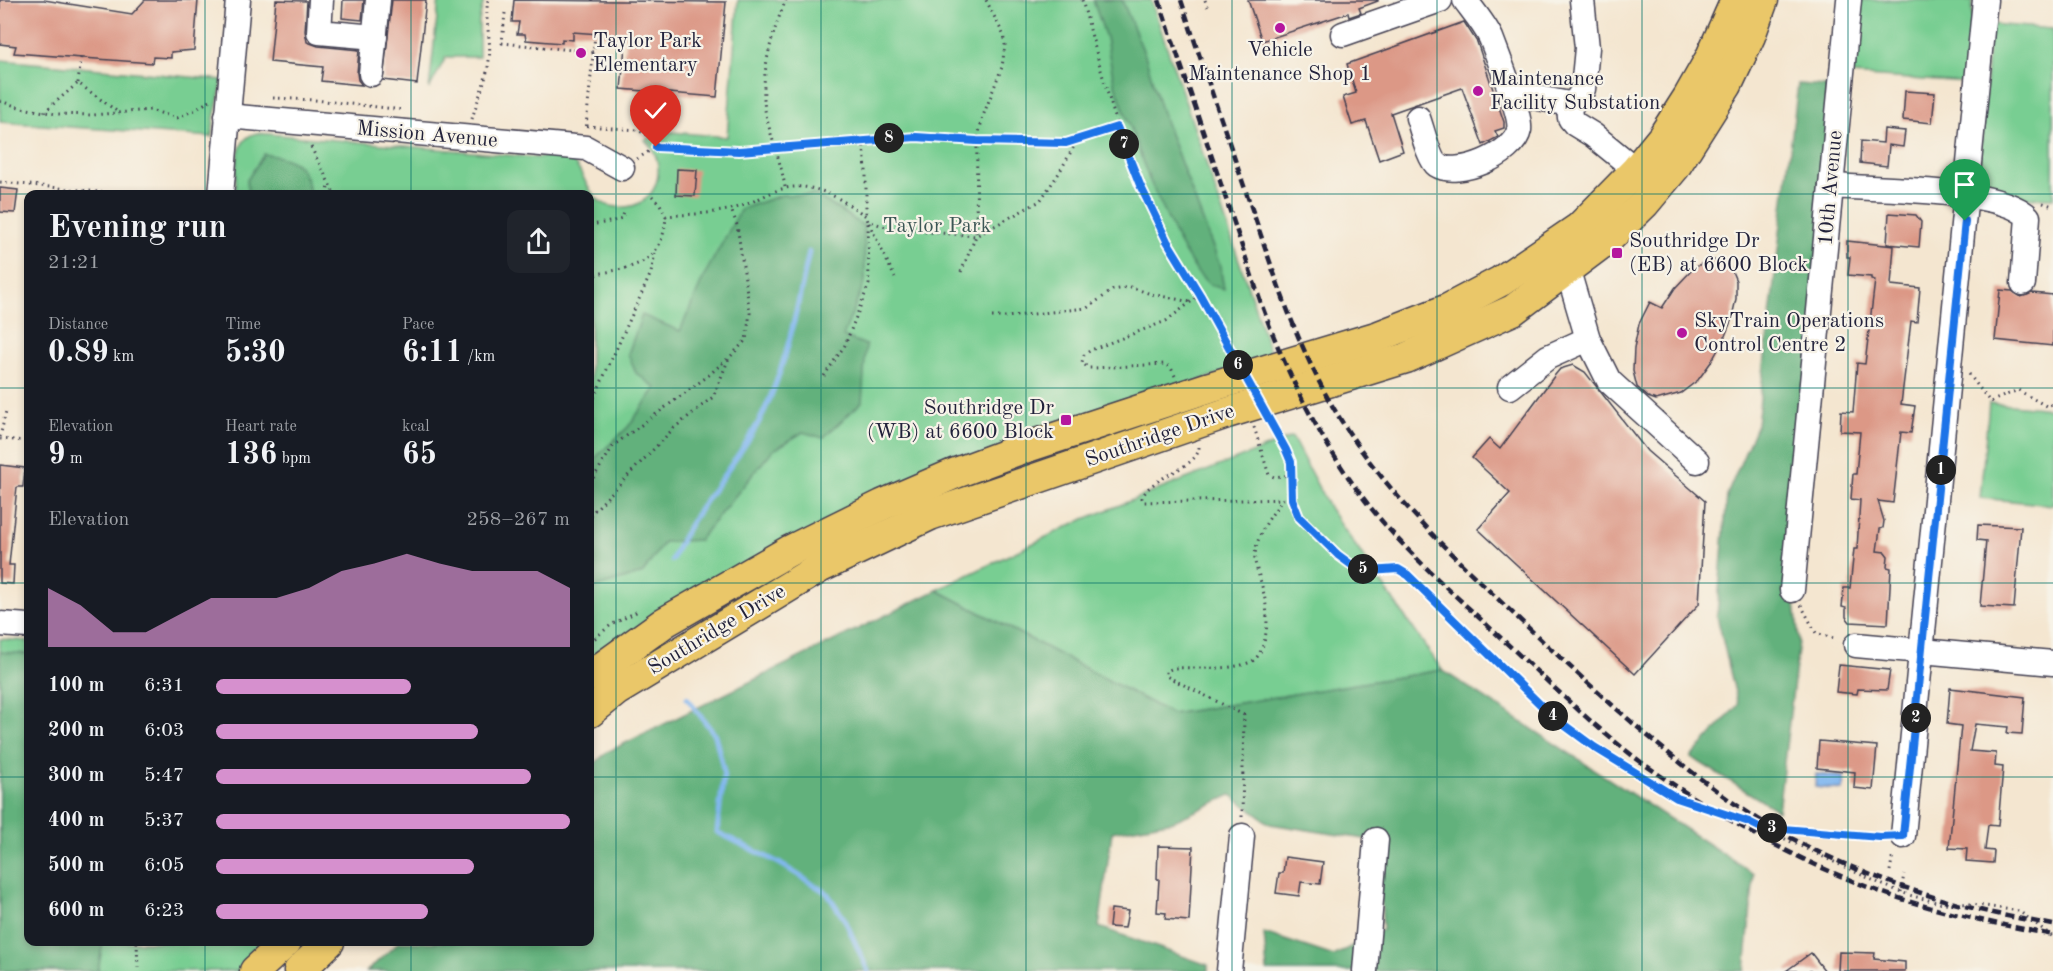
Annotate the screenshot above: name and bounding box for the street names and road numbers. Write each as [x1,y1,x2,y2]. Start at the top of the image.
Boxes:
street label: Mission Avenue [356,118,498,152]
street label: 10th Avenue [1815,129,1847,247]
street label: Southridge Drive [1083,401,1237,471]
street label: Southridge Drive [645,581,789,679]

